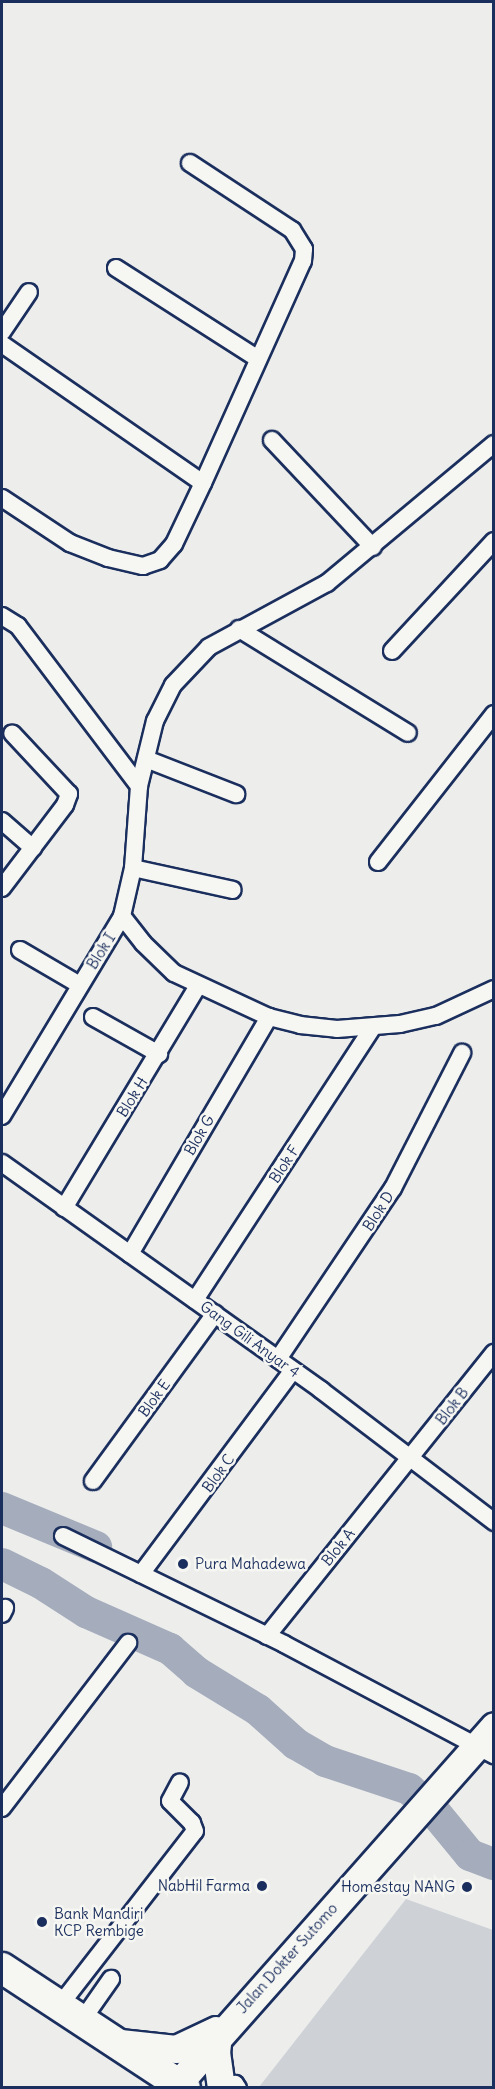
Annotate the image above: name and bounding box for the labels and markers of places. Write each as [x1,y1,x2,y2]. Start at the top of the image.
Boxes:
place label: Pura Mahadewa [195,1555,306,1573]
marker: Pura Mahadewa [176,1557,190,1571]
place label: NabHil Farma [158,1877,250,1895]
place label: Homestay NANG [341,1878,455,1896]
marker: NabHil Farma [255,1879,269,1893]
marker: Homestay NANG [460,1880,474,1894]
place label: Bank Mandiri KCP Rembige [54,1904,144,1939]
marker: Bank Mandiri KCP Rembige [35,1915,49,1929]

